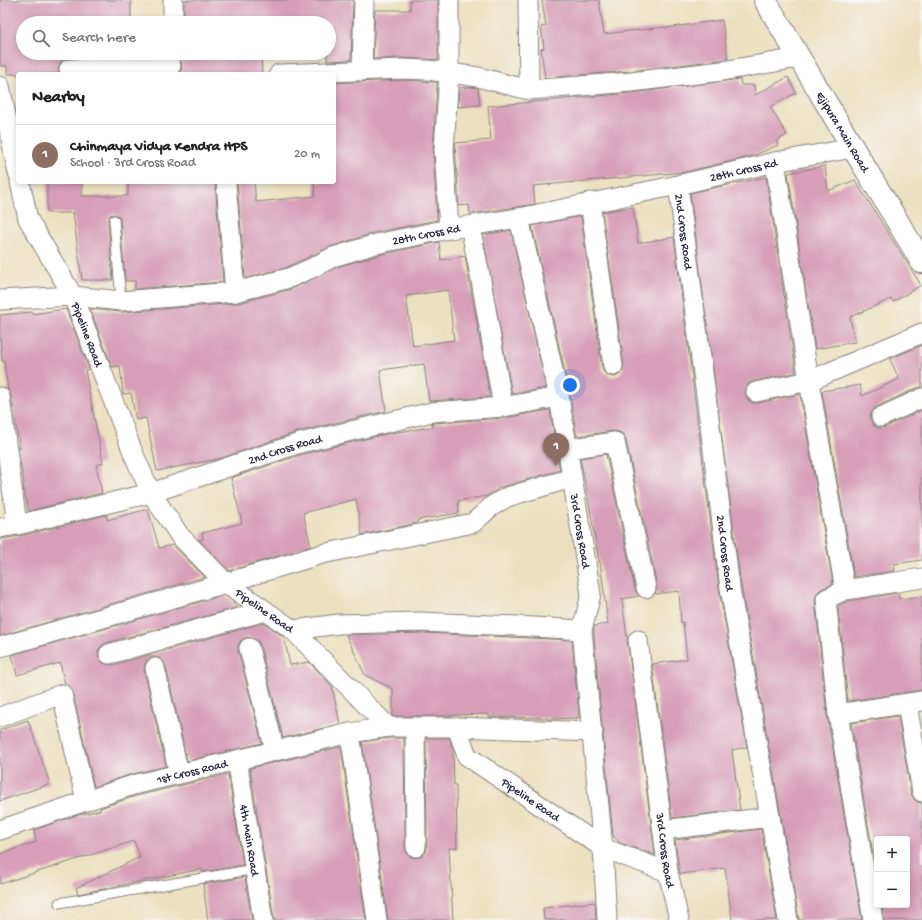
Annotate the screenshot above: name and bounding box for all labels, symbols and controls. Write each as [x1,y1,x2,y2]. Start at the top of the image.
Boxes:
search box [16,16,336,60]
icon: search [30,27,52,49]
text: Search here [62,29,136,47]
text: Nearby [32,88,85,108]
street label: Ejipura Main Road [812,90,871,176]
text: Chinmaya Vidya Kendra HPS [70,138,247,156]
text: 1 [42,147,48,162]
text: 20 m [294,147,320,162]
text: School · 3rd Cross Road [70,156,196,171]
street label: 28th Cross Rd [709,157,780,186]
street label: 2nd Cross Road [670,193,694,272]
street label: 28th Cross Rd [391,222,462,250]
street label: Pipeline Road [67,300,105,370]
your location [560,375,580,395]
street label: 2nd Cross Road [247,433,324,469]
pin: 1 [543,433,569,466]
street label: 3rd Cross Road [566,492,592,570]
street label: 2nd Cross Road [712,514,735,593]
street label: Pipeline Road [231,586,296,638]
street label: 1st Cross Road [155,757,230,788]
street label: Pipeline Road [497,776,562,826]
street label: 4th Main Road [235,803,261,878]
street label: 3rd Cross Road [651,811,677,890]
map controls [874,836,910,908]
button: + [874,836,910,872]
button: − [874,872,910,908]

